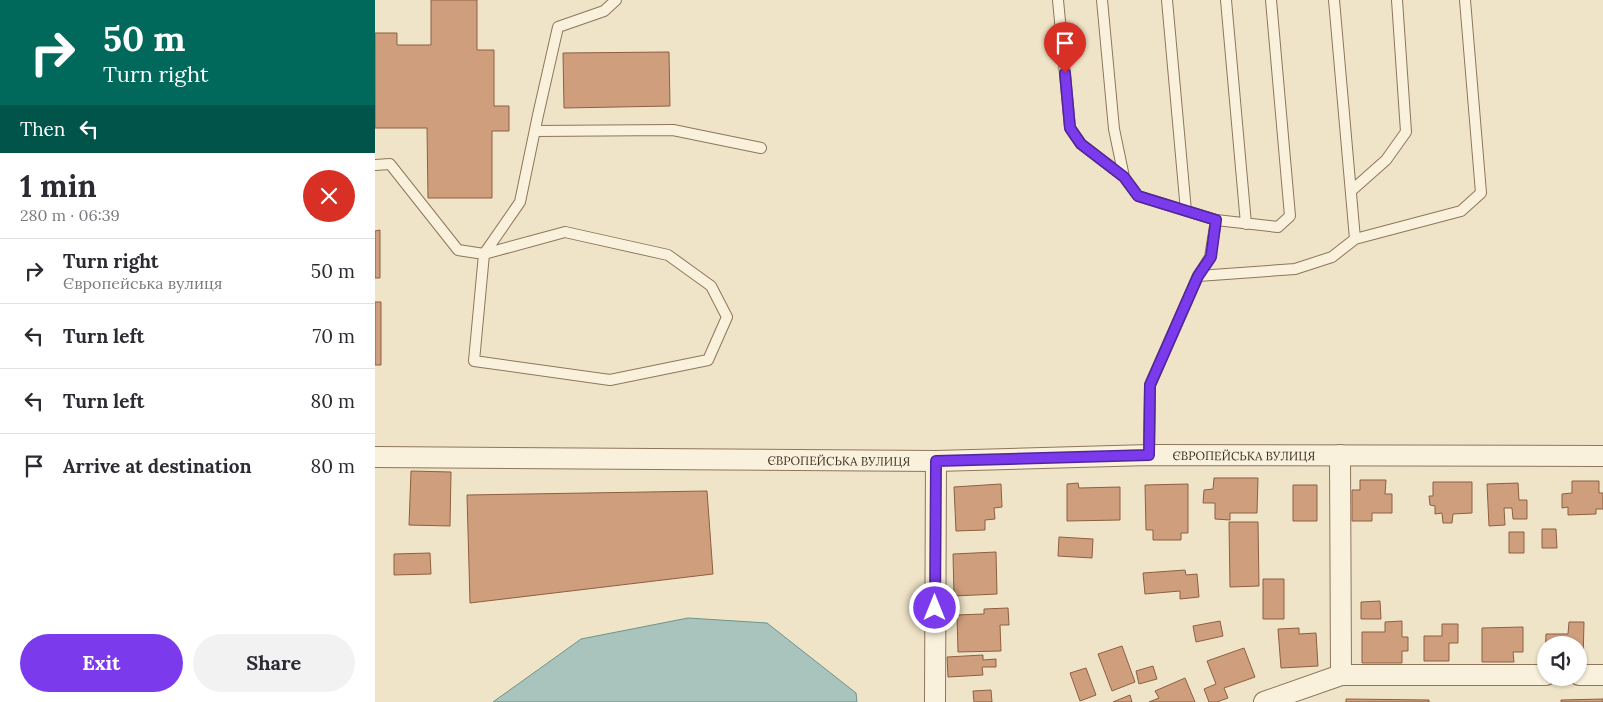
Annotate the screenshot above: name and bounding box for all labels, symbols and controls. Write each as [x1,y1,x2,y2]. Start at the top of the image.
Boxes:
text: 50 m [103,16,186,61]
icon: right [20,20,85,85]
pin [1044,22,1086,73]
icon: arrive [1051,29,1079,57]
text: Turn right [103,60,208,88]
icon: left [75,115,103,143]
text: Then [20,117,65,141]
text: 1 min [20,167,97,205]
button: close [303,170,355,222]
text: 280 m · 06:39 [20,205,120,225]
text: Turn right [63,249,159,273]
icon: right [20,257,48,285]
text: 50 m [311,259,355,283]
text: Європейська вулиця [63,273,222,293]
icon: left [20,322,48,350]
text: Turn left [63,324,144,348]
text: 70 m [312,324,355,348]
icon: left [20,387,48,415]
text: Turn left [63,389,144,413]
text: 80 m [311,389,355,413]
street label: ЄВРОПЕЙСЬКА ВУЛИЦЯ [1172,448,1315,463]
icon: arrive [20,452,48,480]
street label: ЄВРОПЕЙСЬКА ВУЛИЦЯ [767,452,911,468]
text: Arrive at destination [63,454,252,478]
text: 80 m [311,454,355,478]
position arrow [908,581,960,633]
button: Exit [20,634,183,692]
button: Share [193,634,355,692]
map controls [1537,636,1587,686]
button: sound [1537,636,1587,686]

